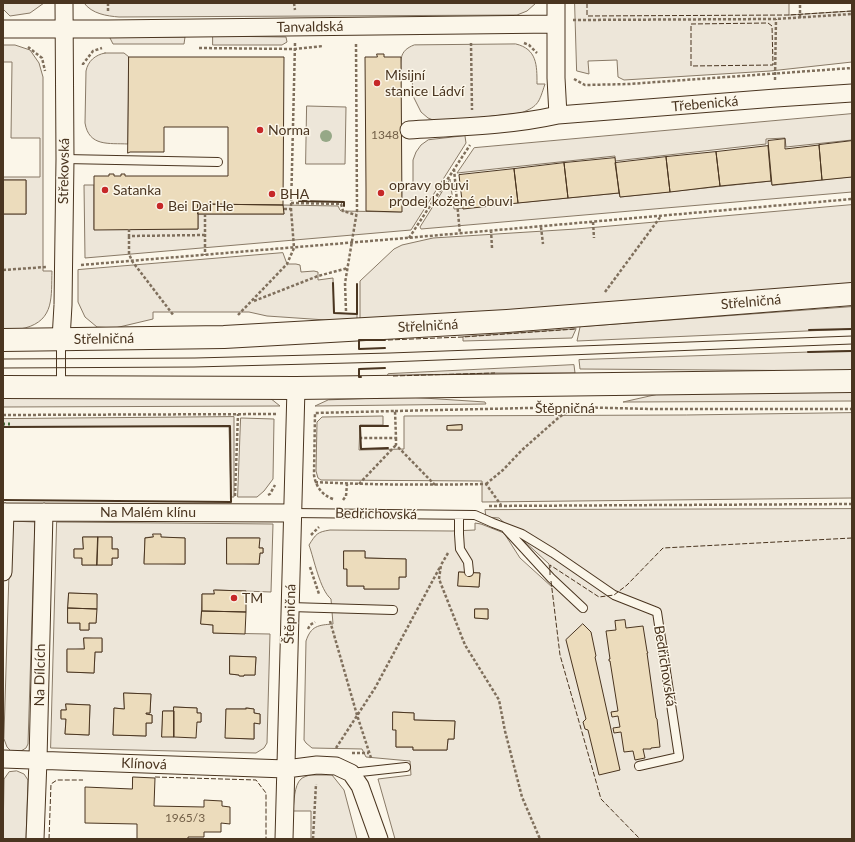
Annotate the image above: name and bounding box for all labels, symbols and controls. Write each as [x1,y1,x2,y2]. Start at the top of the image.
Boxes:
street label: Tanvaldská [277,18,343,36]
place label: Misijní stanice Ládví [385,67,464,100]
marker: Misijní stanice Ládví [372,78,382,88]
street label: Třebenická [671,93,739,115]
place label: Norma [268,122,310,138]
marker: Norma [255,125,265,135]
house number: 1348 [371,128,399,142]
street label: Střekovská [55,138,73,204]
place label: opravy obuvi prodej kožené obuvi [389,177,513,210]
place label: Satanka [113,182,161,198]
marker: Satanka [100,185,110,195]
place label: BHA [280,186,309,202]
marker: opravy obuvi prodej kožené obuvi [376,188,386,198]
marker: BHA [267,189,277,199]
place label: Bei Dai He [168,198,234,214]
marker: Bei Dai He [155,201,165,211]
street label: Střelničná [720,291,782,313]
street label: Střelničná [397,316,459,336]
street label: Střelničná [74,330,134,348]
street label: Štěpničná [535,400,595,416]
street label: Na Malém klínu [100,504,196,520]
street label: Bedřichovská [335,505,417,523]
street label: Štěpničná [281,584,299,644]
place label: TM [242,590,263,606]
marker: TM [229,593,239,603]
street label: Bedřichovská [650,624,680,708]
street label: Na Dílcích [31,643,49,707]
street label: Klínová [121,755,167,773]
house number: 1965/3 [165,811,205,825]

